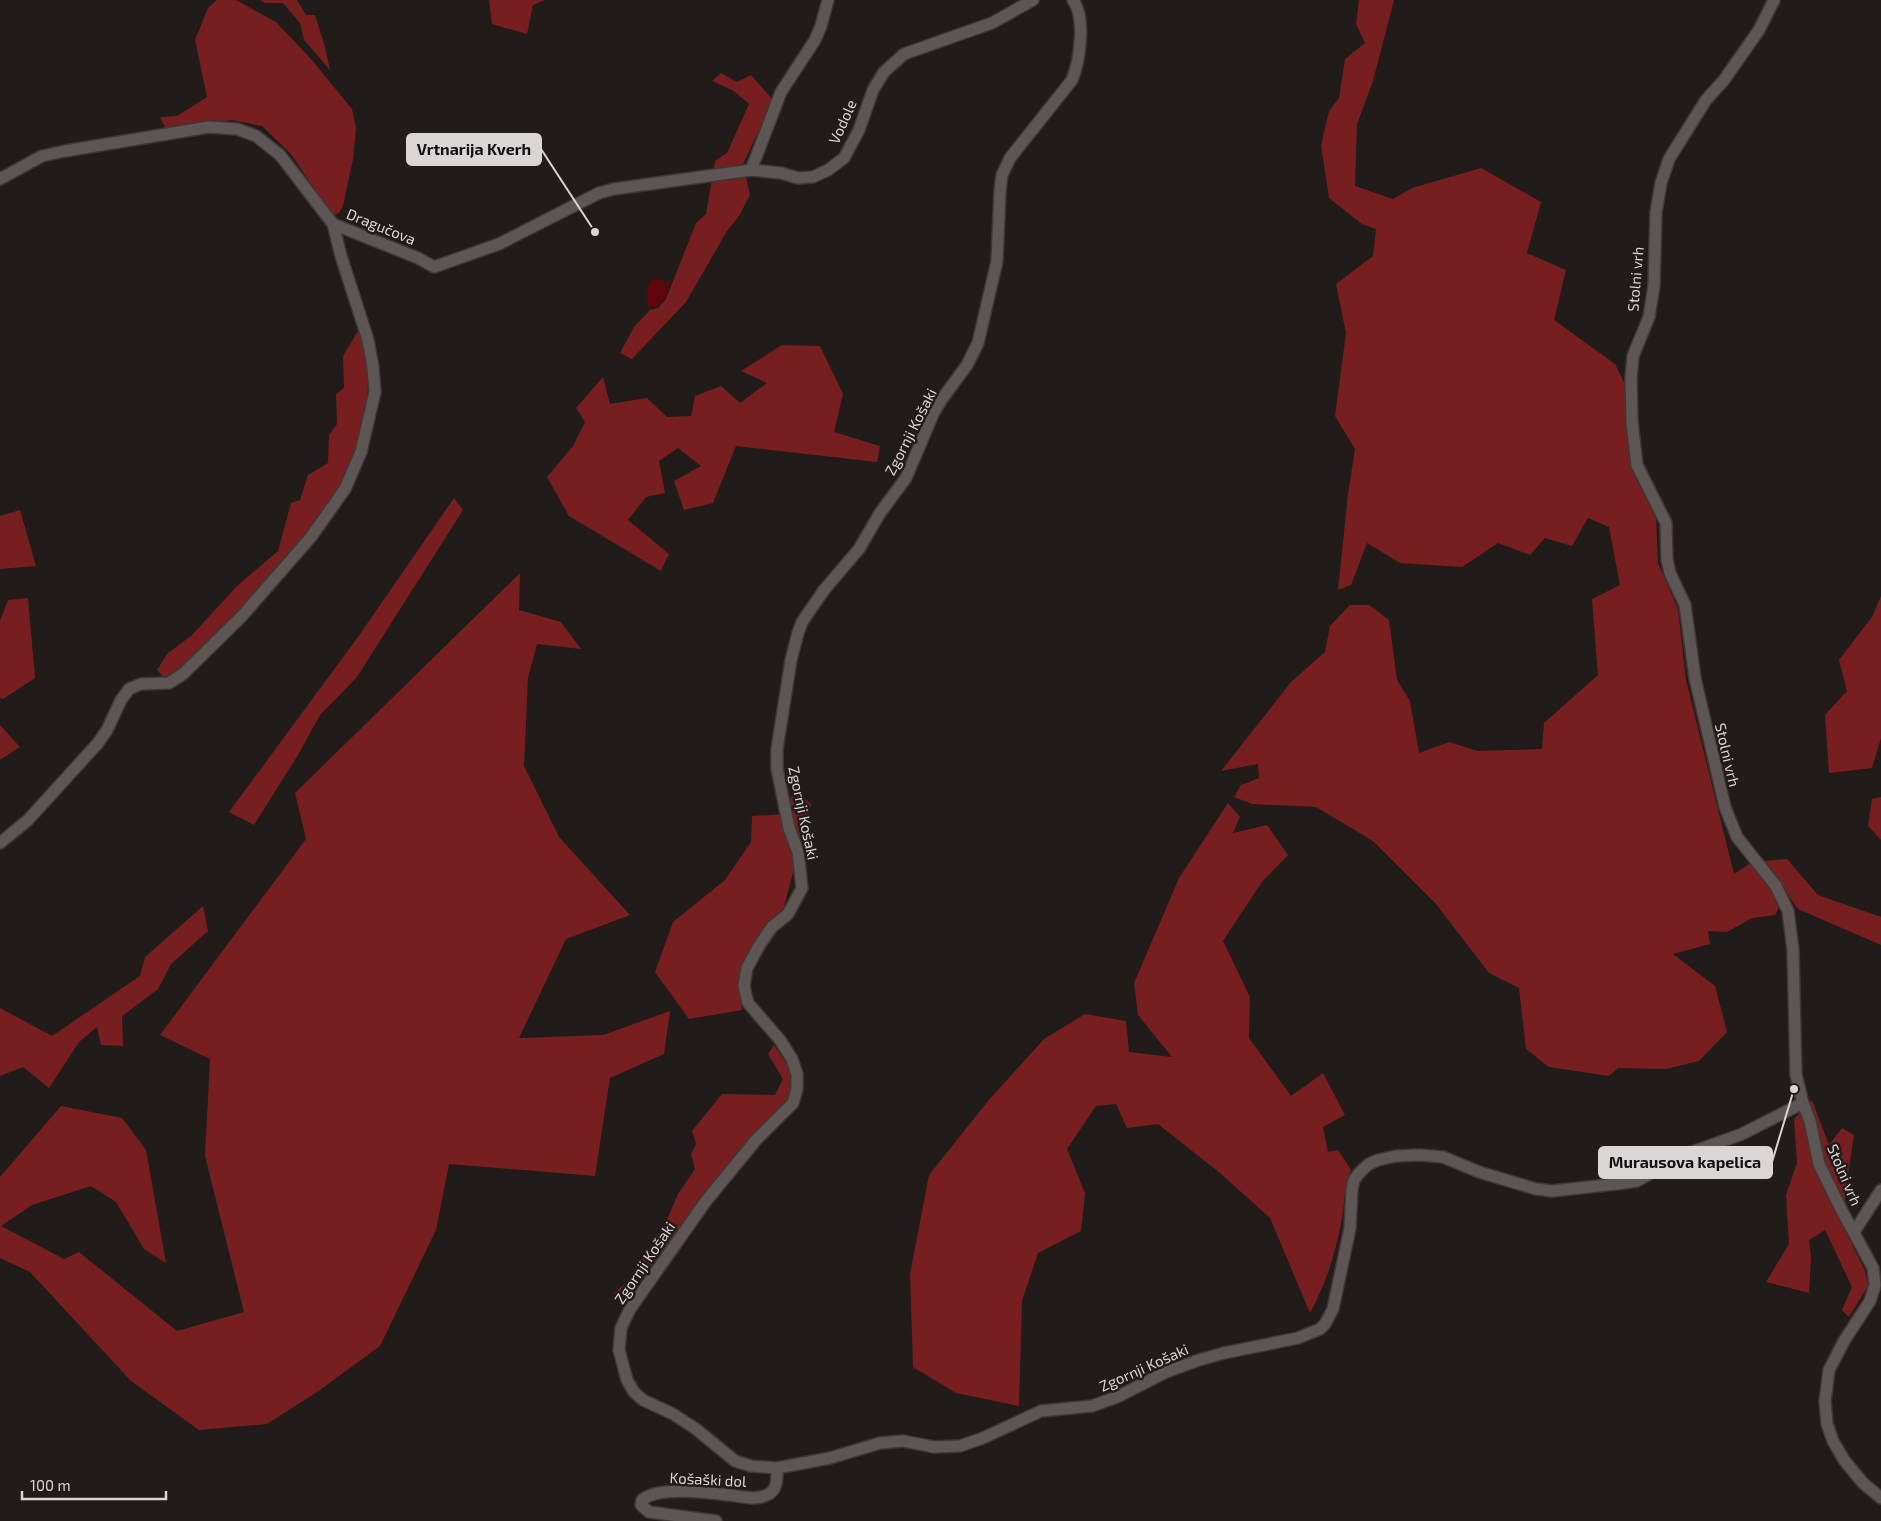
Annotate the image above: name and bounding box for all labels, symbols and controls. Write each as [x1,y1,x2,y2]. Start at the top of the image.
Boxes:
street label: Vodole [824,97,860,147]
callout: Vrtnarija Kverh [407,134,541,165]
text: Vrtnarija Kverh [417,139,531,158]
street label: Dragučova [344,204,419,248]
street label: Stolni vrh [1623,246,1647,312]
street label: Zgornji Košaki [880,385,941,479]
street label: Stolni vrh [1712,721,1744,789]
street label: Zgornji Košaki [784,764,823,861]
street label: Stolni vrh [1824,1141,1866,1208]
callout: Murausova kapelica [1599,1147,1772,1178]
text: Murausova kapelica [1609,1152,1761,1171]
street label: Zgornji Košaki [610,1218,679,1308]
street label: Zgornji Košaki [1096,1339,1191,1396]
scale bar [22,1468,166,1500]
street label: Košaški dol [669,1468,747,1490]
text: 100 m [30,1476,71,1494]

